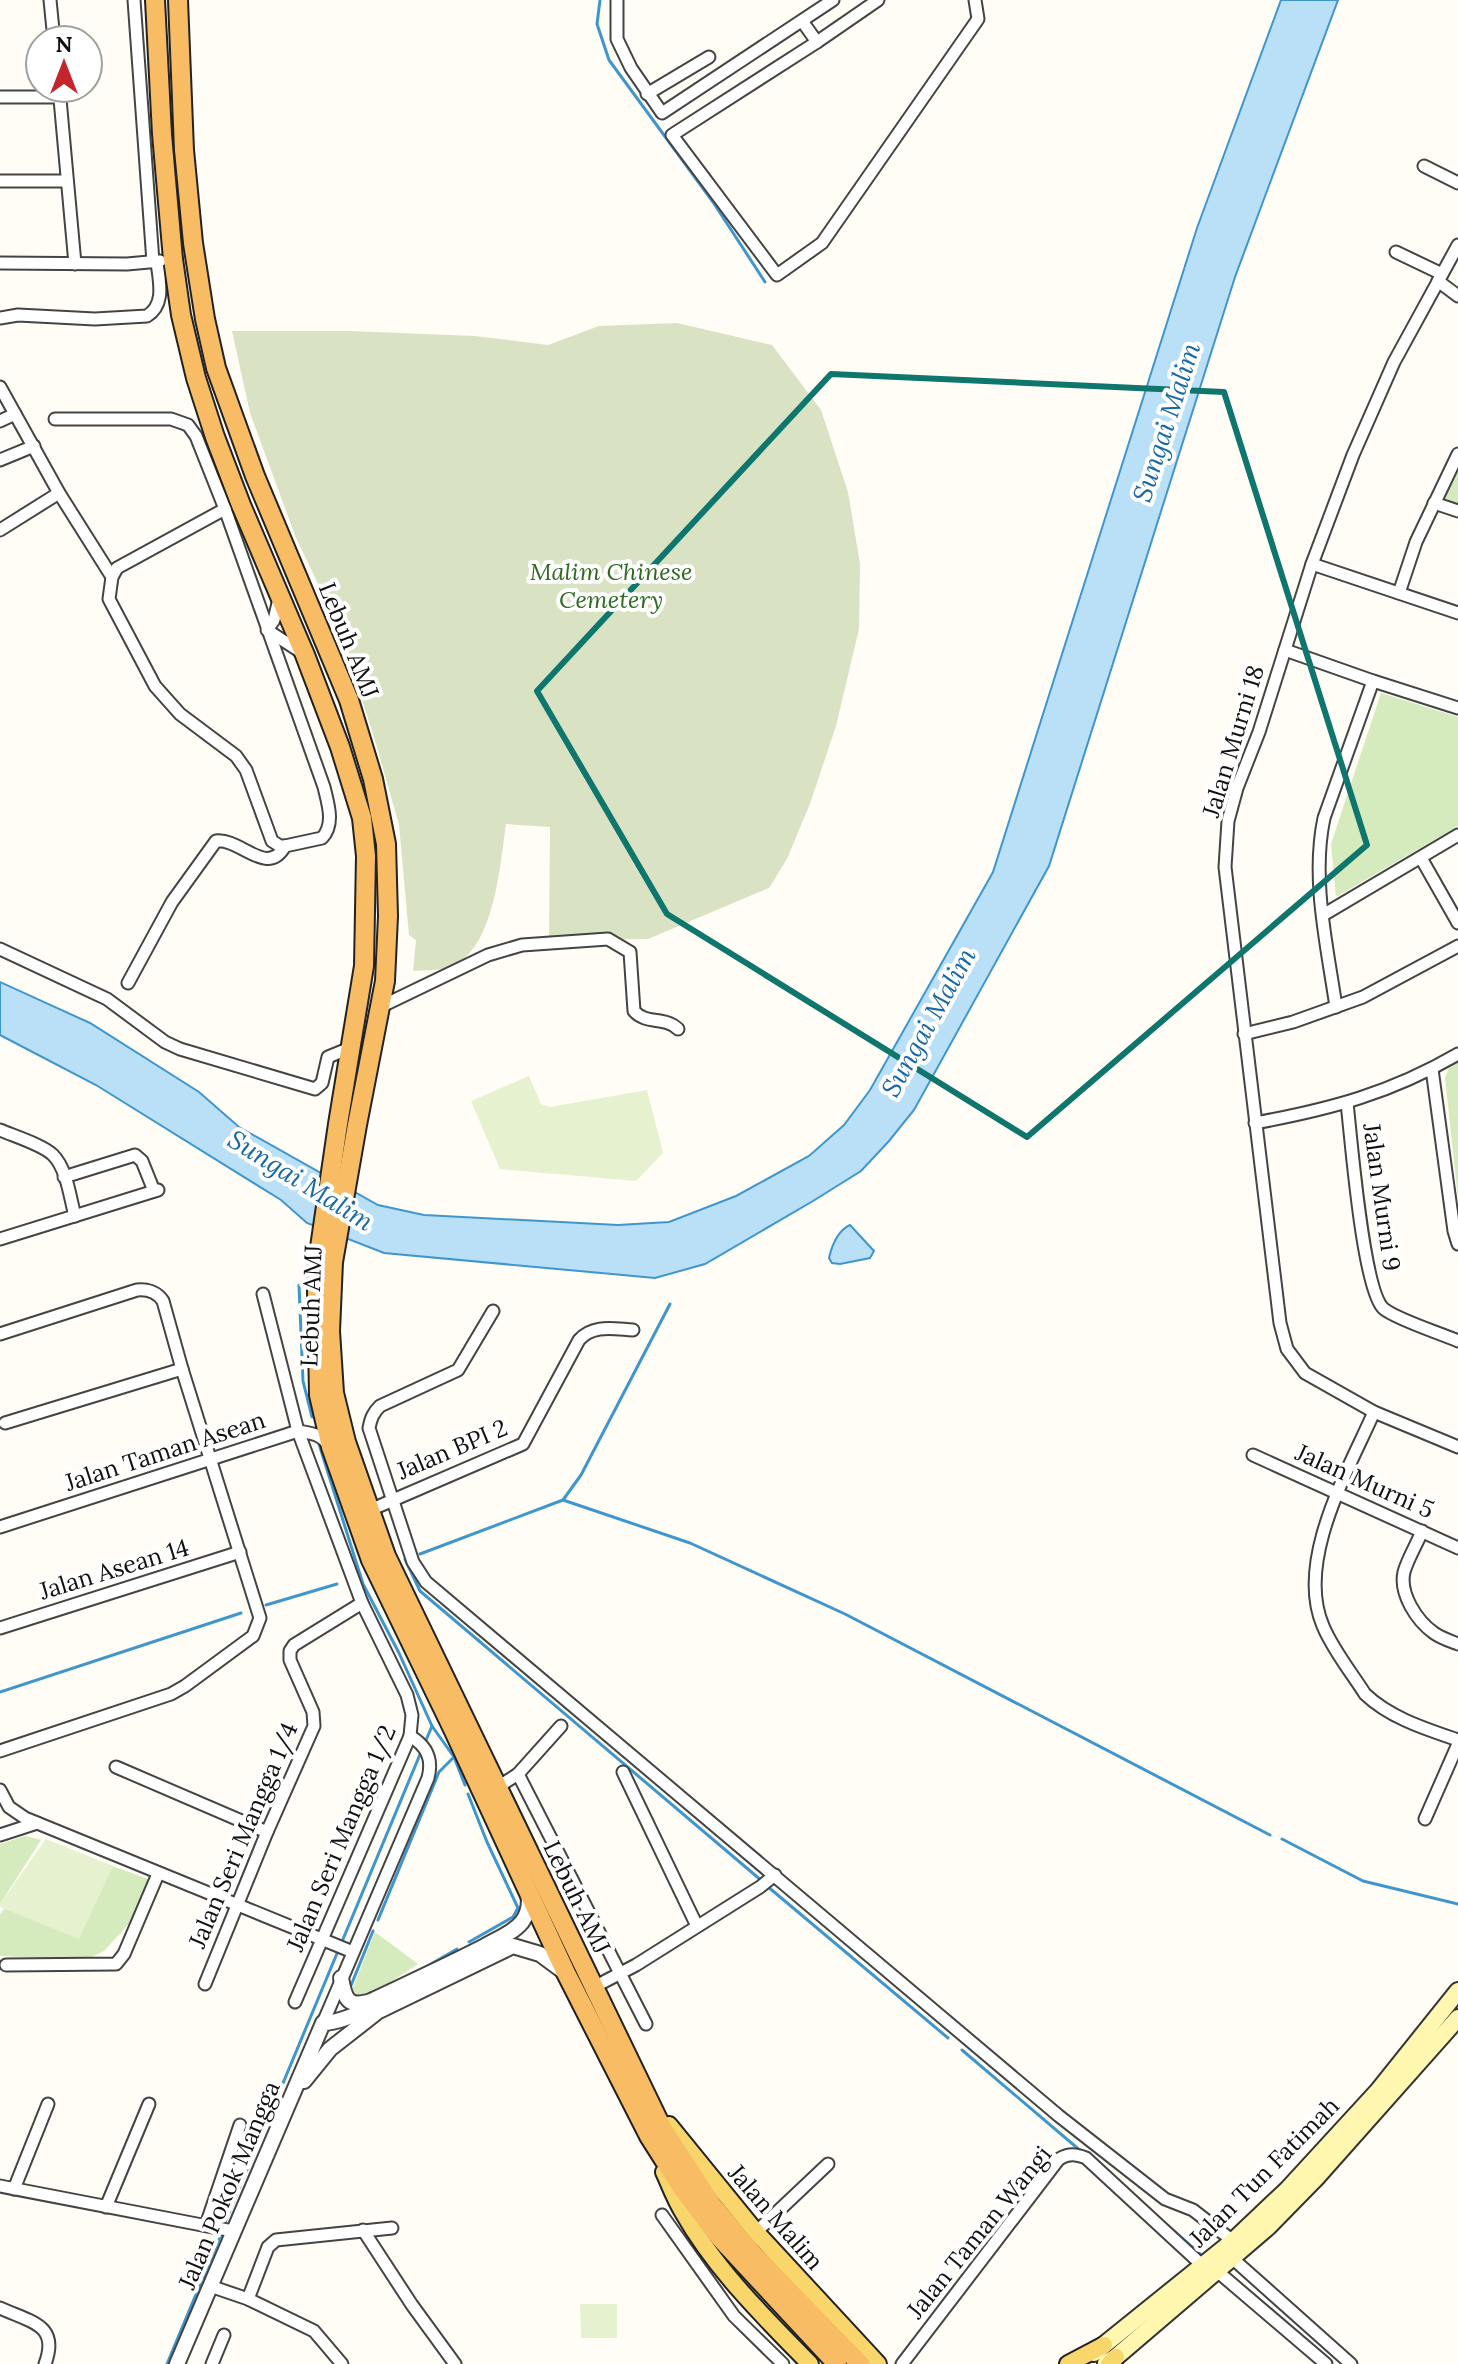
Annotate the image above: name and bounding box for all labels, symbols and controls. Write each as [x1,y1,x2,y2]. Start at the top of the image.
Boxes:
north arrow [24,24,104,104]
text: N [55,30,73,58]
water label: Sungai Malim [1125,338,1207,506]
park label: Malim Chinese Cemetery [530,556,692,615]
street label: Lebuh AMJ [312,578,386,702]
street label: Jalan Murni 18 [1195,661,1271,822]
water label: Sungai Malim [873,941,983,1102]
street label: Jalan Murni 9 [1356,1120,1408,1273]
water label: Sungai Malim [222,1122,380,1238]
street label: Lebuh AMJ [293,1245,329,1367]
street label: Jalan Taman Asean [60,1404,269,1498]
street label: Jalan BPI 2 [391,1412,512,1487]
street label: Jalan Murni 5 [1290,1436,1439,1525]
street label: Jalan Asean 14 [34,1532,193,1607]
street label: Jalan Seri Mangga 1/4 [181,1718,305,1953]
street label: Jalan Seri Mangga 1/2 [279,1720,403,1957]
street label: Lebuh AMJ [536,1835,618,1959]
street label: Jalan Pokok Mangga [171,2076,287,2295]
street label: Jalan Tun Fatimah [1182,2090,1346,2254]
street label: Jalan Taman Wangi [899,2139,1058,2325]
street label: Jalan Malim [721,2157,830,2276]

